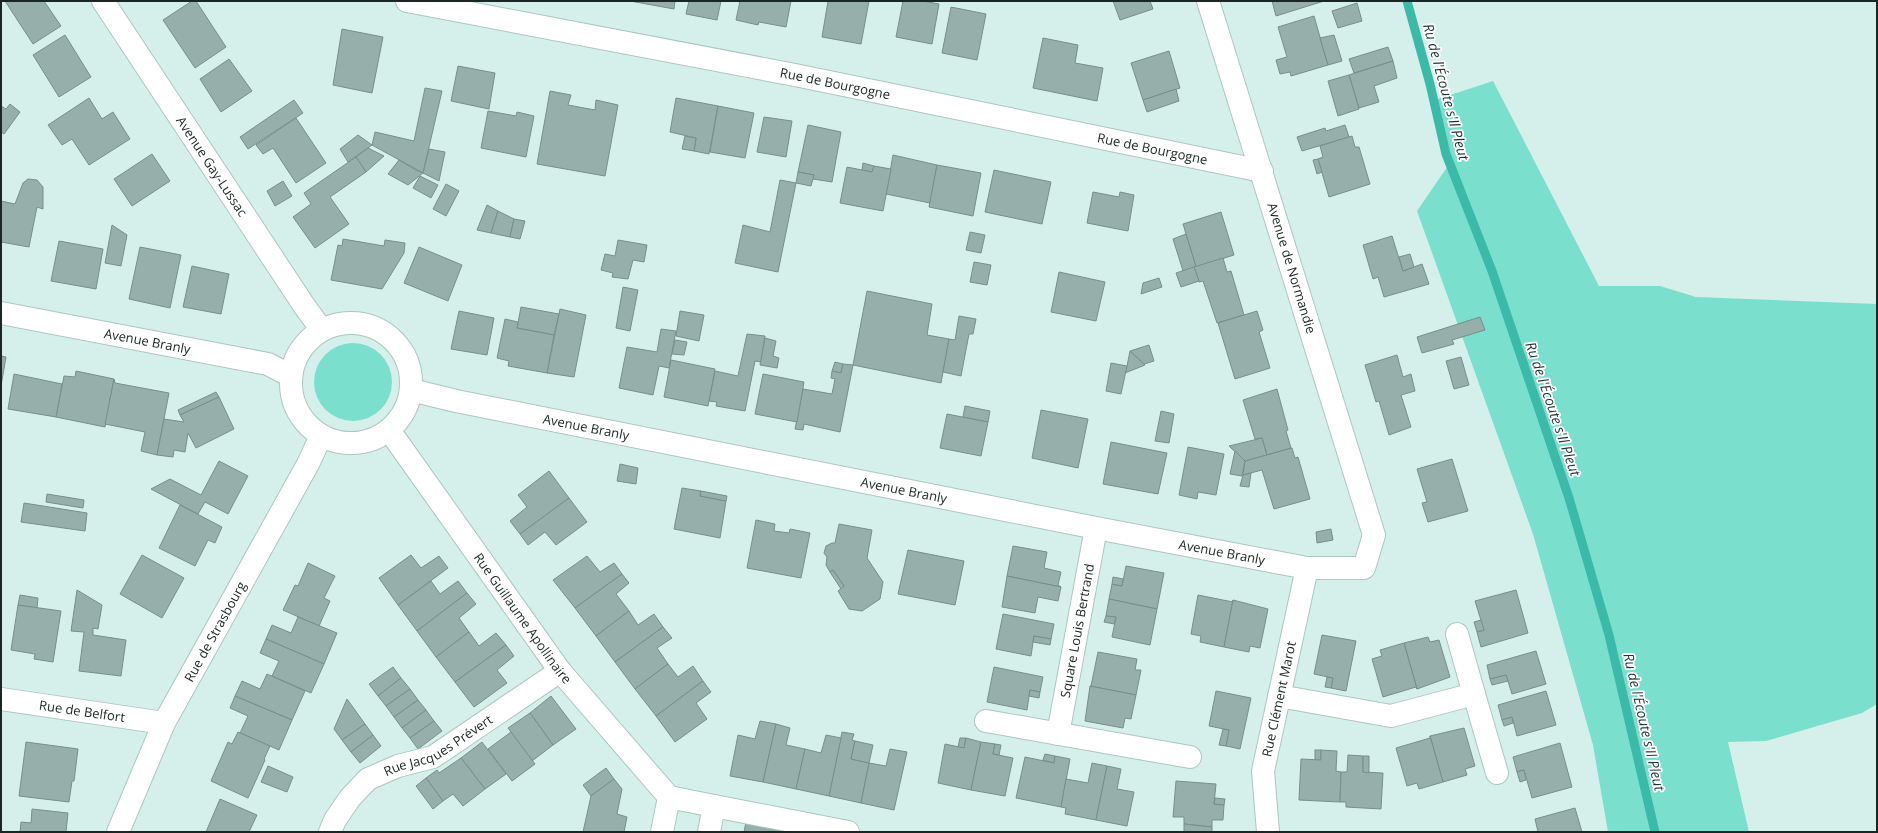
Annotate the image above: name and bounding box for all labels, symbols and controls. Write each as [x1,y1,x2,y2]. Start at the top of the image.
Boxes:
water label: Ru de l'Écoute s'Il Pleut [1419,21,1474,164]
street label: Rue de Bourgogne [778,63,892,103]
street label: Avenue Gay-Lussac [172,113,252,220]
street label: Rue de Bourgogne [1096,128,1209,169]
street label: Avenue de Normandie [1264,200,1320,336]
street label: Avenue Branly [103,324,192,358]
water label: Ru de l'Écoute s'Il Pleut [1522,339,1586,480]
street label: Avenue Branly [541,409,631,444]
street label: Avenue Branly [859,473,949,507]
street label: Avenue Branly [1177,535,1267,569]
street label: Rue Guillaume Apollinaire [470,549,576,688]
street label: Square Louis Bertrand [1056,562,1098,699]
street label: Rue de Strasbourg [180,578,250,685]
street label: Rue Clément Marot [1257,639,1300,758]
water label: Ru de l'Écoute s'Il Pleut [1619,651,1670,794]
street label: Rue de Belfort [38,696,127,726]
street label: Rue Jacques Prévert [381,710,496,780]

